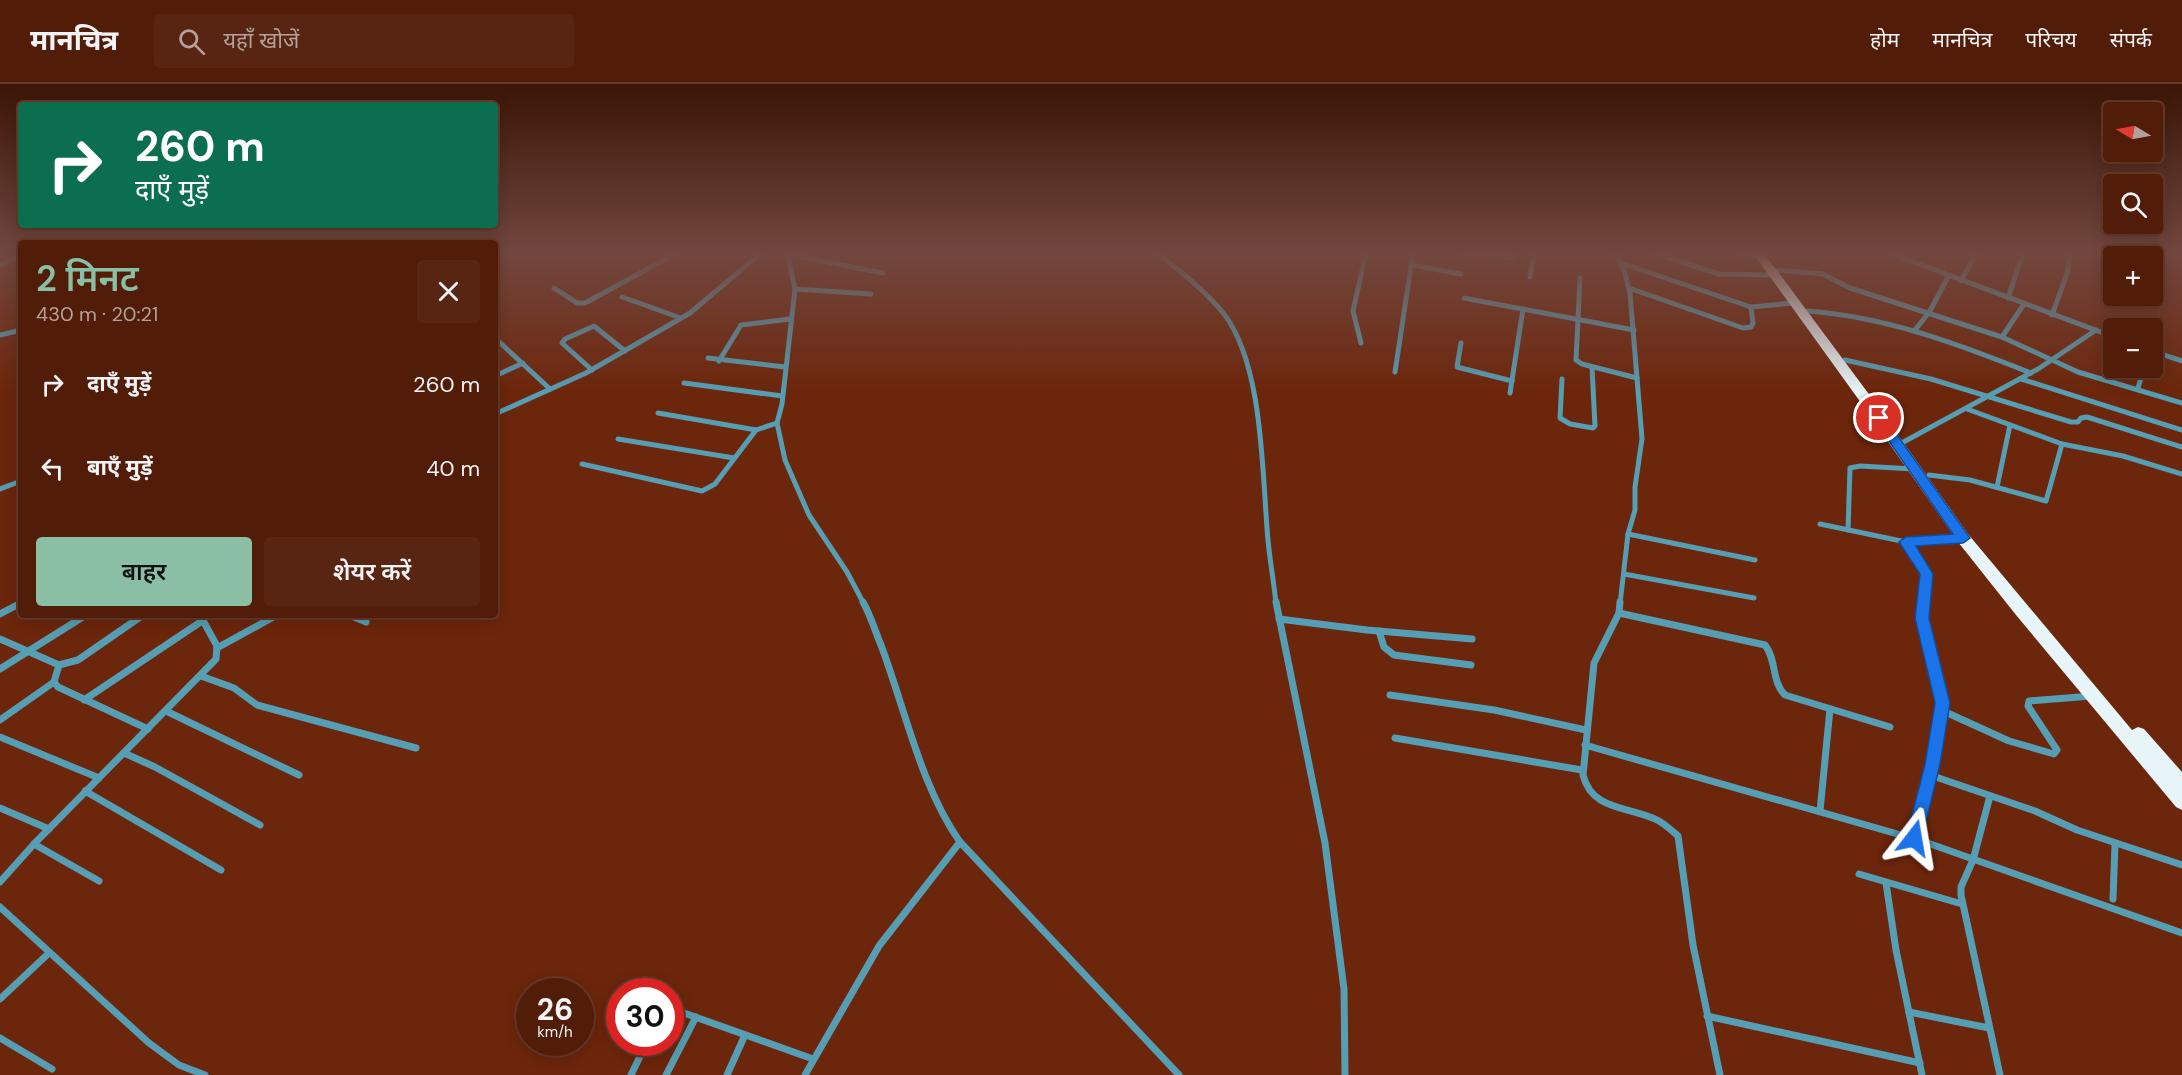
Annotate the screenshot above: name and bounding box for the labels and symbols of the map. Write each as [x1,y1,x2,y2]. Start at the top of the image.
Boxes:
north arrow [2103,102,2163,162]
pin [1853,392,1904,443]
position arrow [1882,806,1946,870]
speed limit sign: 30 [606,978,684,1056]

